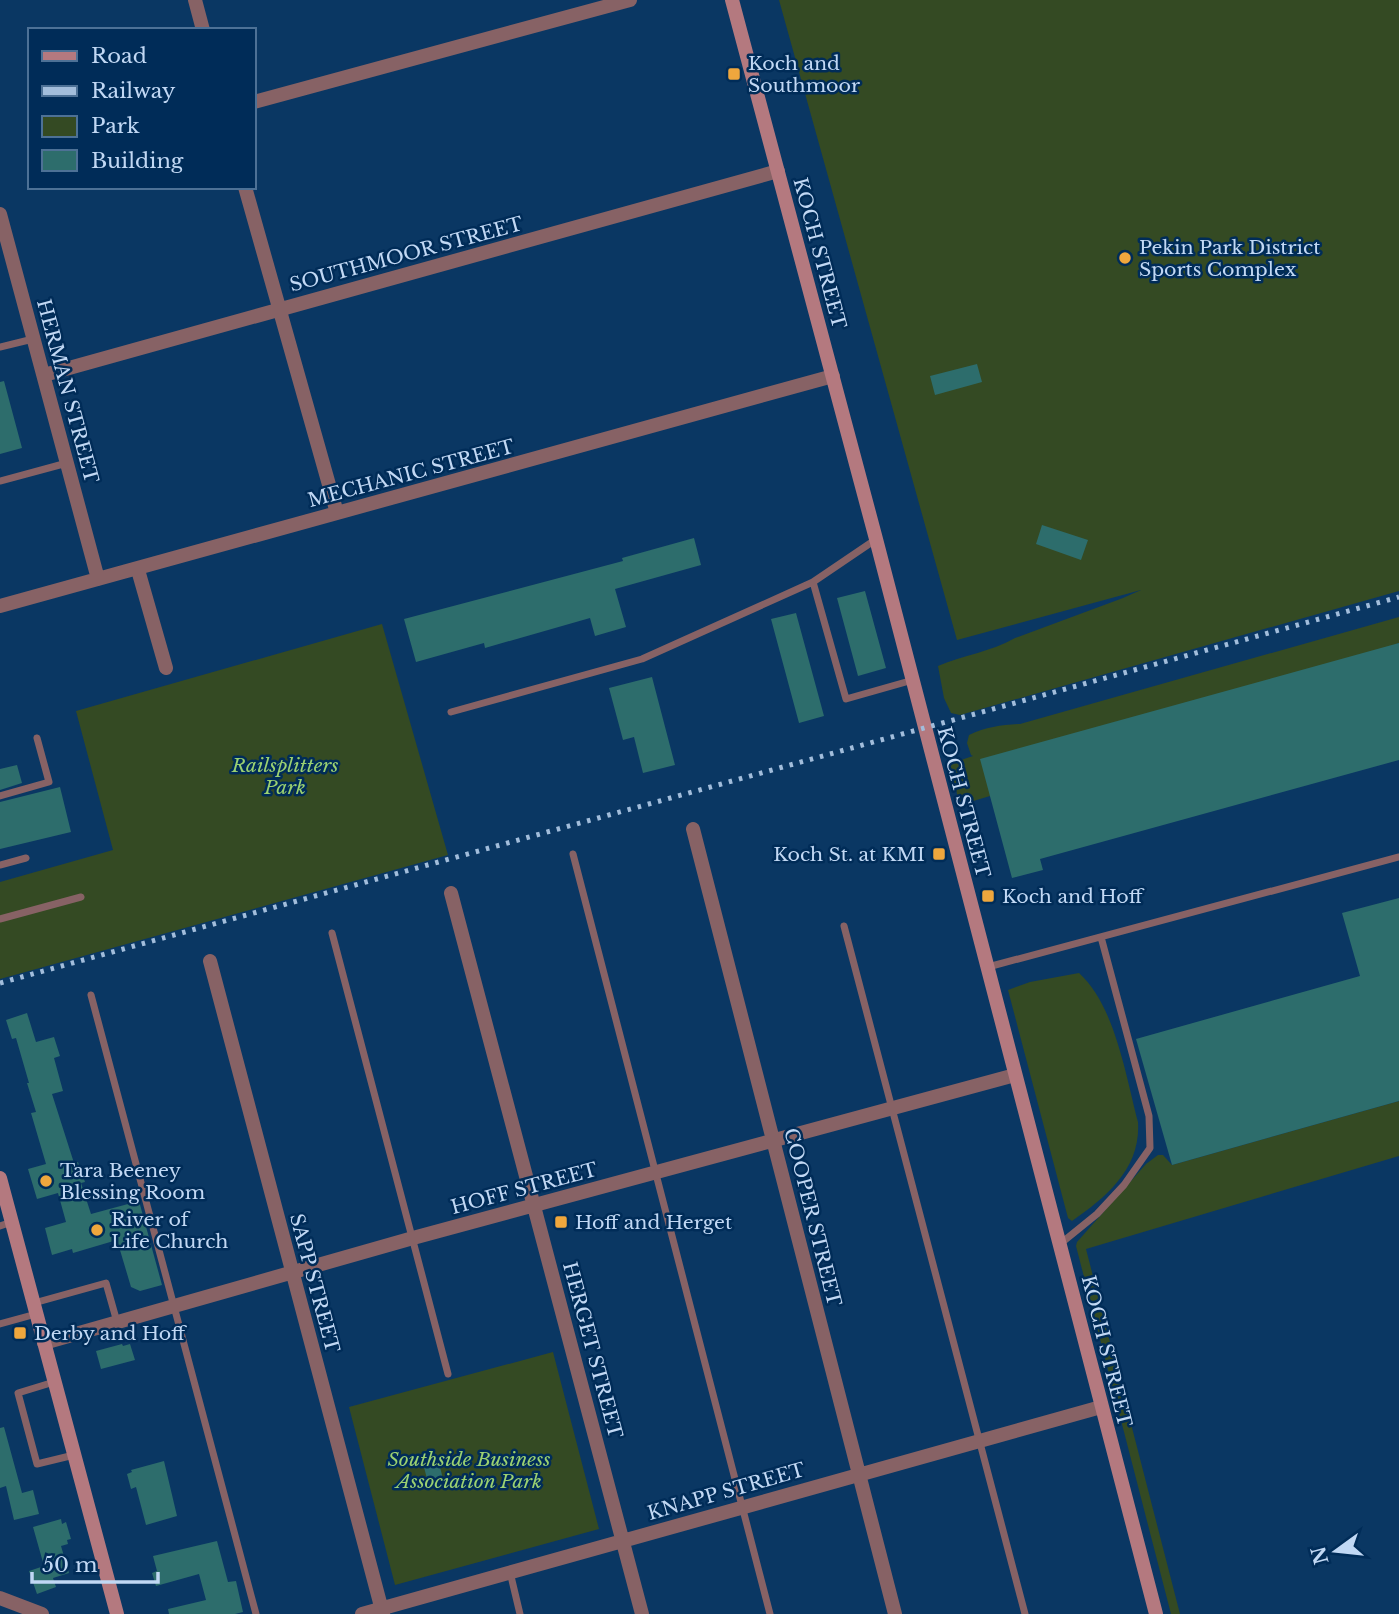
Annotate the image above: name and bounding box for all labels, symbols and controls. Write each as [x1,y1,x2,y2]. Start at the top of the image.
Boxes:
legend [28,28,256,189]
text: Road [91,43,147,69]
place label: Koch and Southmoor [748,52,860,97]
marker: Koch and Southmoor [726,66,742,82]
text: Railway [91,78,176,104]
text: Park [91,113,140,139]
text: Building [91,148,184,174]
street label: KOCH STREET [788,175,851,331]
street label: SOUTHMOOR STREET [287,212,525,297]
place label: Pekin Park District Sports Complex [1139,236,1321,281]
marker: Pekin Park District Sports Complex [1117,250,1133,266]
street label: HERMAN STREET [32,297,103,486]
street label: MECHANIC STREET [305,435,517,512]
street label: KOCH STREET [932,724,995,880]
park label: Railsplitters Park [231,754,338,799]
place label: Koch St. at KMI [773,843,925,866]
marker: Koch St. at KMI [931,846,947,862]
place label: Koch and Hoff [1002,885,1145,908]
marker: Koch and Hoff [980,888,996,904]
street label: COOPER STREET [779,1126,846,1309]
street label: HOFF STREET [448,1158,600,1219]
place label: Tara Beeney Blessing Room [60,1159,205,1204]
marker: Tara Beeney Blessing Room [38,1173,54,1189]
place label: River of Life Church [111,1208,228,1253]
street label: SAPP STREET [285,1211,344,1355]
place label: Hoff and Herget [575,1211,733,1234]
marker: Hoff and Herget [553,1214,569,1230]
marker: River of Life Church [89,1222,105,1238]
street label: HERGET STREET [558,1259,627,1441]
street label: KOCH STREET [1077,1273,1136,1429]
place label: Derby and Hoff [34,1322,187,1345]
marker: Derby and Hoff [12,1325,28,1341]
park label: Southside Business Association Park [387,1448,551,1493]
street label: KNAPP STREET [645,1458,807,1525]
north arrow [1301,1516,1371,1586]
scale bar [32,1540,158,1584]
text: N [1307,1544,1333,1567]
text: 50 m [42,1552,98,1578]

